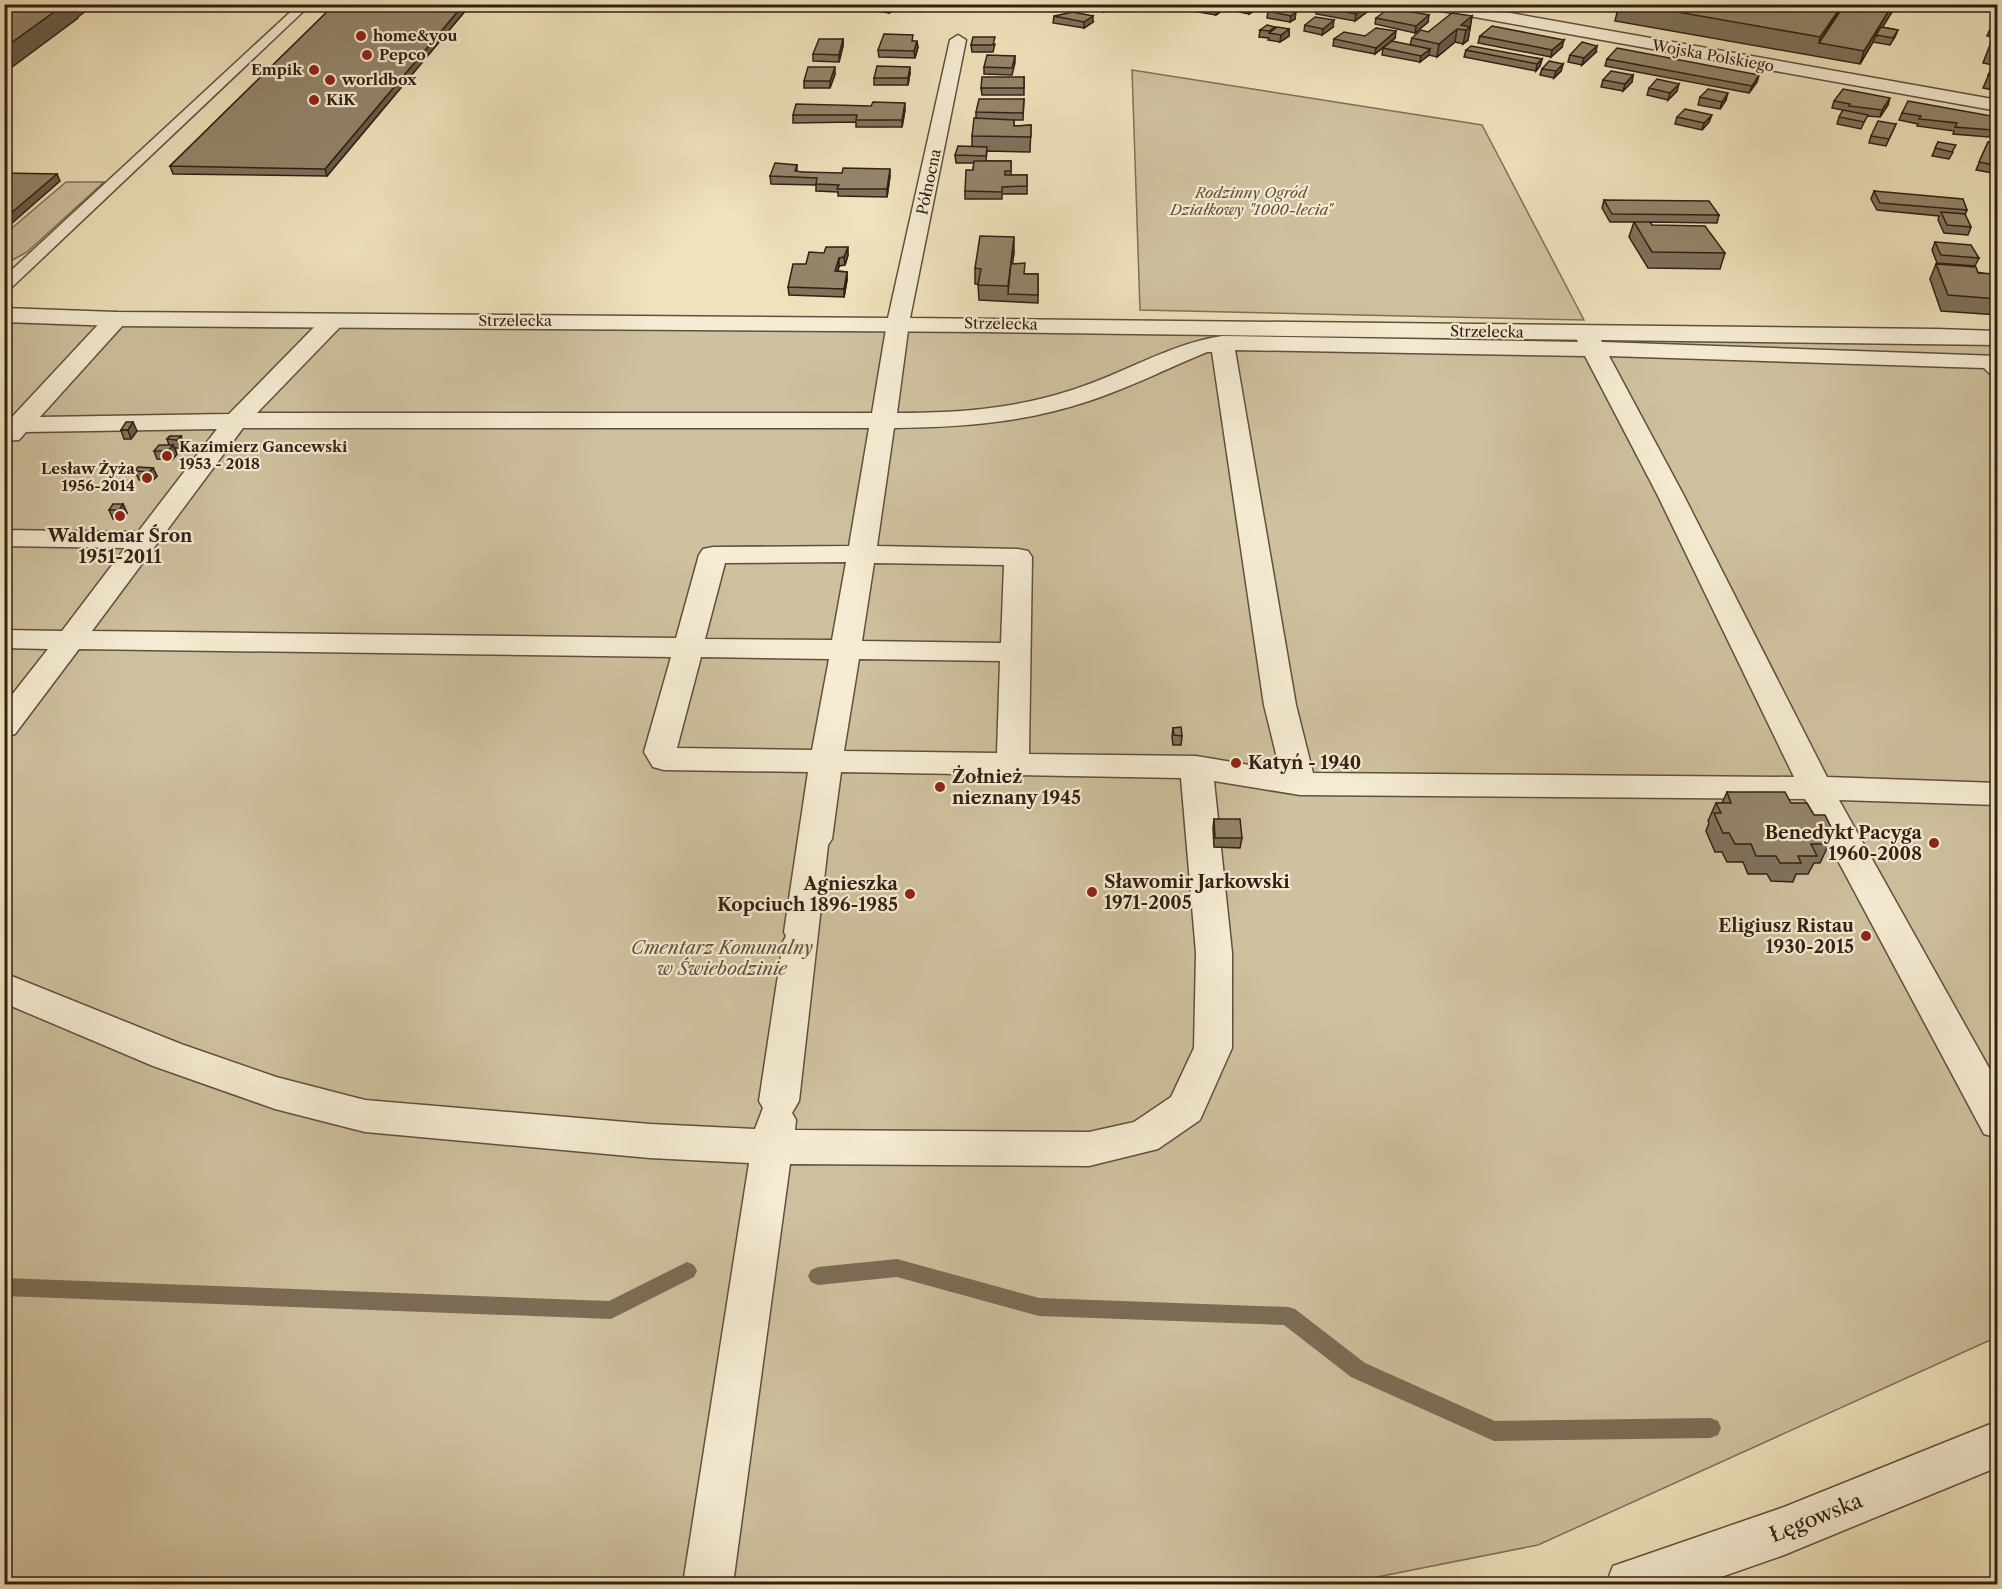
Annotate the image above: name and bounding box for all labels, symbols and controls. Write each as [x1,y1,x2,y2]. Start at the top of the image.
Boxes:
place label: home&you [373,26,457,45]
marker: home&you [354,29,368,43]
street label: Wojska Polskiego [1650,35,1776,76]
place label: Pepco [379,45,426,64]
marker: Pepco [360,48,374,62]
place label: Empik [251,60,303,79]
marker: Empik [307,63,321,77]
place label: worldbox [341,70,417,89]
marker: worldbox [323,73,337,87]
place label: KiK [326,90,356,109]
marker: KiK [307,93,321,107]
street label: Północna [912,147,945,217]
park label: Rodzinny Ogród Działkowy "1000-lecia" [1169,183,1334,219]
street label: Strzelecka [478,311,552,330]
street label: Strzelecka [964,313,1038,334]
street label: Strzelecka [1450,321,1524,342]
place label: Kazimierz Gancewski 1953 - 2018 [179,437,348,473]
marker: Kazimierz Gancewski 1953 - 2018 [160,449,174,463]
place label: Lesław Żyża 1956-2014 [41,459,135,495]
marker: Lesław Żyża 1956-2014 [140,471,154,485]
marker: Waldemar Śron 1951-2011 [113,509,127,523]
place label: Waldemar Śron 1951-2011 [47,524,193,568]
place label: Katyń - 1940 [1248,752,1361,774]
marker: Katyń - 1940 [1229,756,1243,770]
place label: Żołnież nieznany 1945 [952,765,1081,809]
marker: Żołnież nieznany 1945 [933,780,947,794]
place label: Benedykt Pacyga 1960-2008 [1765,822,1923,865]
marker: Benedykt Pacyga 1960-2008 [1927,836,1941,850]
place label: Sławomir Jarkowski 1971-2005 [1104,871,1290,914]
place label: Agnieszka Kopciuch 1896-1985 [717,873,899,916]
marker: Sławomir Jarkowski 1971-2005 [1085,885,1099,899]
marker: Agnieszka Kopciuch 1896-1985 [903,887,917,901]
place label: Eligiusz Ristau 1930-2015 [1718,915,1854,958]
marker: Eligiusz Ristau 1930-2015 [1859,929,1873,943]
park label: Cmentarz Komunalny w Świebodzinie [631,937,813,980]
street label: Łęgowska [1766,1487,1867,1547]

